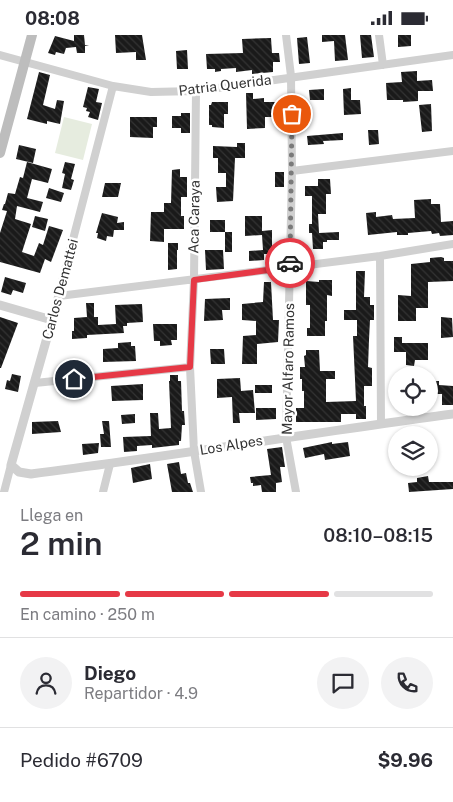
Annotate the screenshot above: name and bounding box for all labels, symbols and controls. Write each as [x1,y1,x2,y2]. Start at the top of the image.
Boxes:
text: 08:08 [25,7,80,29]
street label: Patria Querida [178,71,272,99]
pin [271,93,313,135]
icon: bag [278,100,306,128]
street label: Aca Caraya [185,180,203,254]
street label: Carlos Demattei [39,237,81,341]
courier [265,238,315,288]
icon: car [276,249,304,277]
street label: Mayor Alfaro Ramos [279,303,297,435]
pin [53,358,95,400]
icon: home [60,365,88,393]
map controls [388,366,438,476]
button: locate [388,366,438,416]
button: layers [388,426,438,476]
street label: Los Alpes [198,432,264,458]
text: Llega en [20,506,83,525]
text: 08:10–08:15 [323,524,433,546]
text: 2 min [20,525,103,562]
text: En camino · 250 m [20,605,155,624]
button: person [20,657,72,709]
button: chat [317,657,369,709]
button: phone [381,657,433,709]
text: Diego [84,662,136,684]
text: Repartidor · 4.9 [84,684,198,703]
text: Pedido #6709 [20,749,143,771]
text: $9.96 [377,749,433,771]

